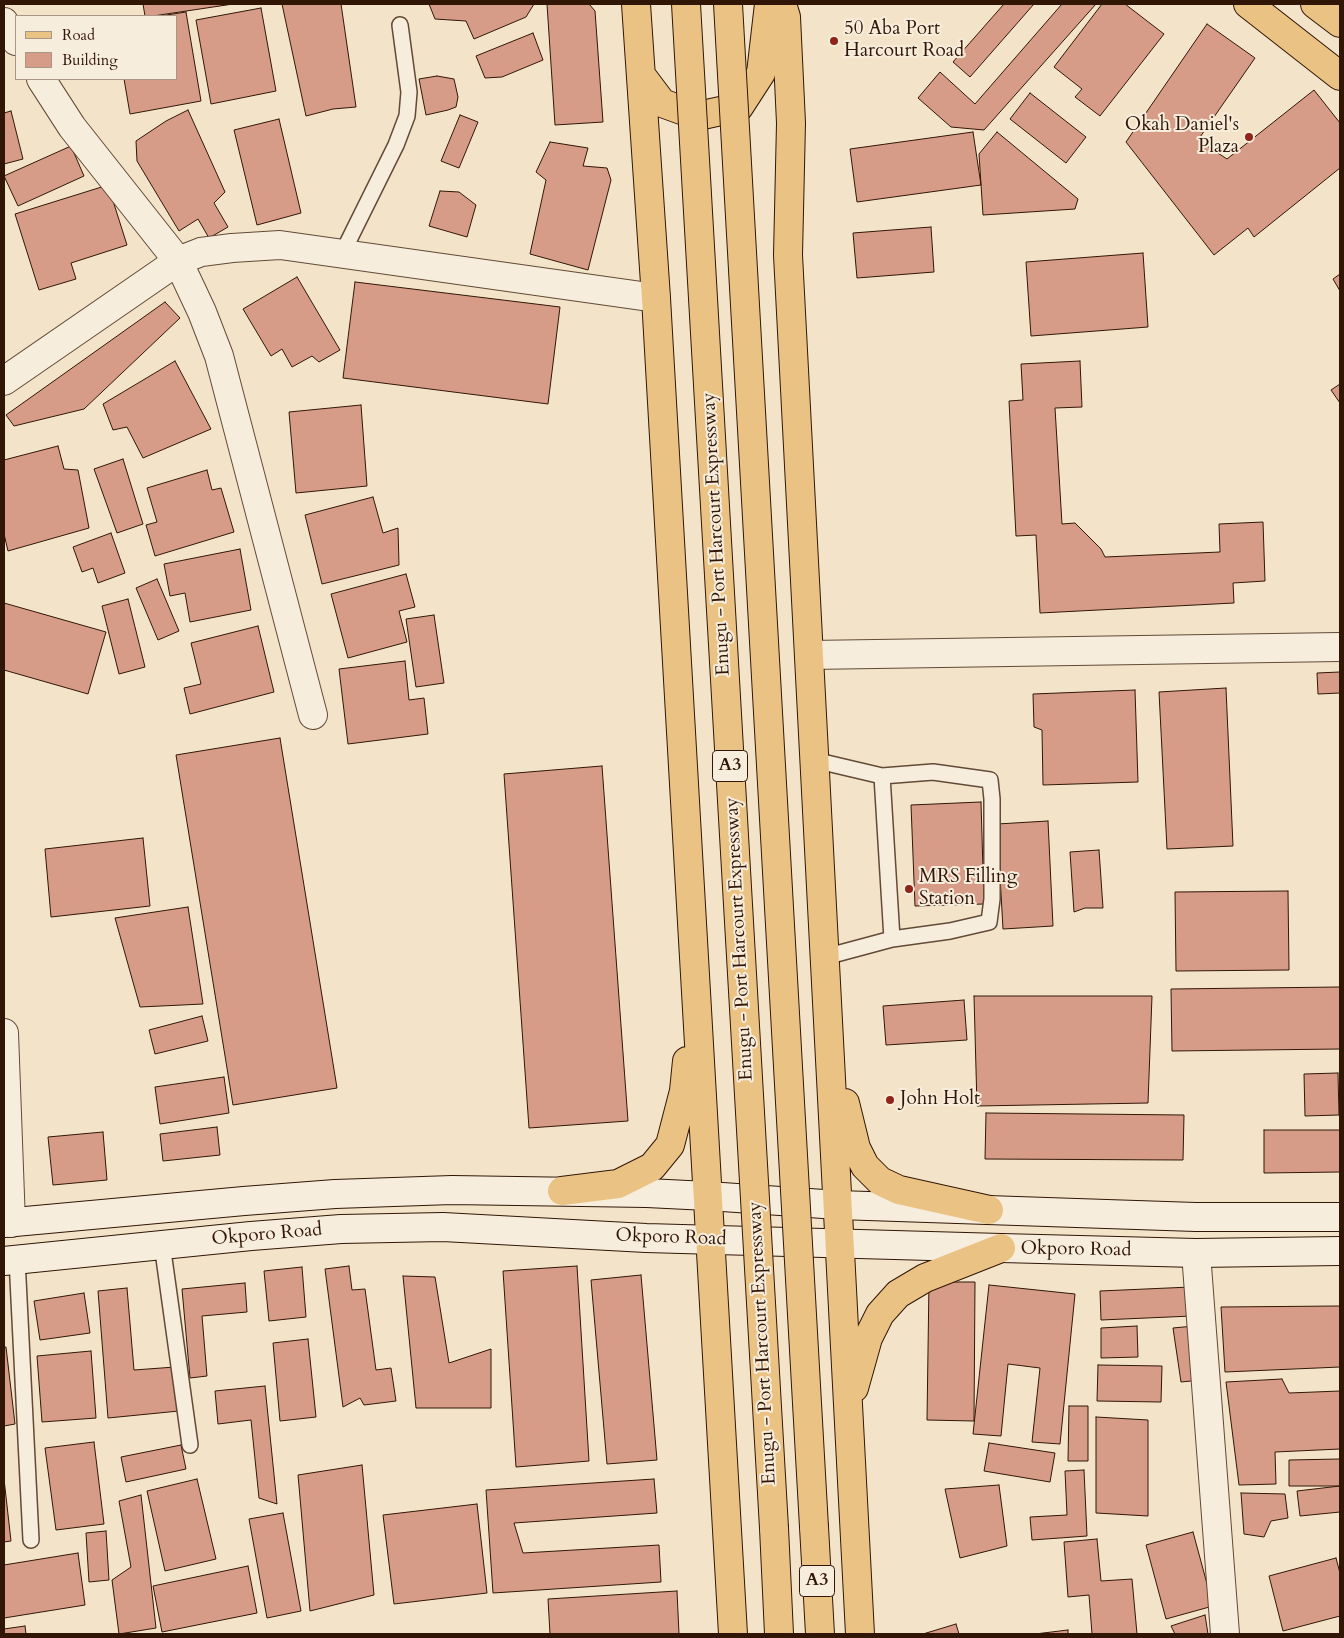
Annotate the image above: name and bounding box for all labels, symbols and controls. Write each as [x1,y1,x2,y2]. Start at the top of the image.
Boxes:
legend [15,15,178,80]
place label: 50 Aba Port Harcourt Road [844,19,964,63]
text: Road [62,25,95,45]
marker: 50 Aba Port Harcourt Road [828,35,840,47]
text: Building [62,50,118,70]
place label: Okah Daniel's Plaza [1125,115,1239,159]
marker: Okah Daniel's Plaza [1243,131,1255,143]
street label: Enugu - Port Harcourt Expressway [698,392,736,676]
road number: A3 [712,750,748,781]
street label: Enugu - Port Harcourt Expressway [721,797,759,1081]
place label: MRS Filling Station [919,867,1017,911]
marker: MRS Filling Station [903,883,915,895]
place label: John Holt [900,1089,980,1111]
marker: John Holt [884,1094,896,1106]
street label: Enugu - Port Harcourt Expressway [744,1201,782,1485]
street label: Okporo Road [211,1219,323,1251]
street label: Okporo Road [615,1225,727,1251]
street label: Okporo Road [1020,1238,1132,1262]
road number: A3 [800,1565,834,1596]

